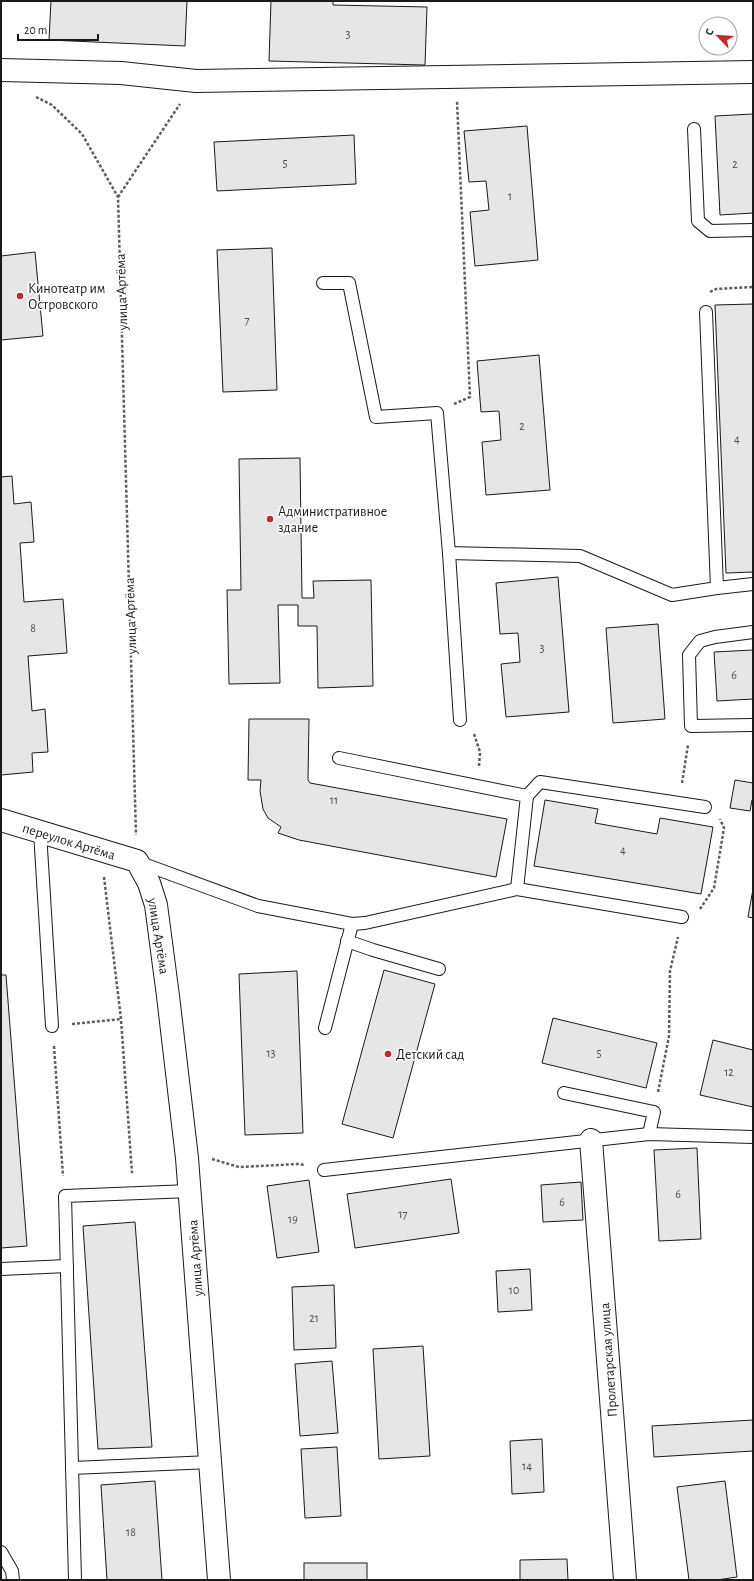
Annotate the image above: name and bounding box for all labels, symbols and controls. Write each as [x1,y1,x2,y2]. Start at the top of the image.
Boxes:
scale bar [18,16,98,42]
north arrow [698,16,738,56]
text: 20 m [24,24,47,36]
text: С [703,27,716,37]
house number: 3 [346,28,351,40]
house number: 5 [282,157,288,169]
house number: 2 [732,158,738,170]
house number: 1 [508,190,512,202]
street label: улица Артёма [114,253,130,332]
place label: Кинотеатр им Островского [28,282,105,312]
marker: Кинотеатр им Островского [15,291,25,301]
house number: 7 [244,314,250,326]
house number: 2 [519,420,525,432]
house number: 4 [734,433,740,445]
place label: Административное здание [278,505,387,535]
marker: Административное здание [265,514,275,524]
street label: улица Артёма [123,577,139,656]
house number: 8 [30,622,36,634]
house number: 3 [540,642,545,654]
house number: 6 [731,669,737,681]
house number: 11 [330,794,338,806]
street label: переулок Артёма [21,821,117,863]
house number: 4 [620,844,626,856]
street label: улица Артёма [145,896,171,976]
house number: 13 [266,1047,276,1059]
house number: 5 [596,1047,602,1059]
place label: Детский сад [396,1048,464,1062]
marker: Детский сад [383,1049,393,1059]
house number: 12 [724,1066,734,1078]
house number: 6 [675,1188,681,1200]
house number: 6 [559,1196,565,1208]
house number: 17 [398,1208,408,1220]
house number: 19 [288,1213,298,1225]
street label: улица Артёма [186,1218,206,1298]
house number: 10 [509,1284,519,1296]
street label: Пролетарская улица [598,1302,620,1418]
house number: 21 [309,1312,319,1324]
house number: 14 [522,1460,532,1472]
house number: 18 [126,1526,136,1538]

